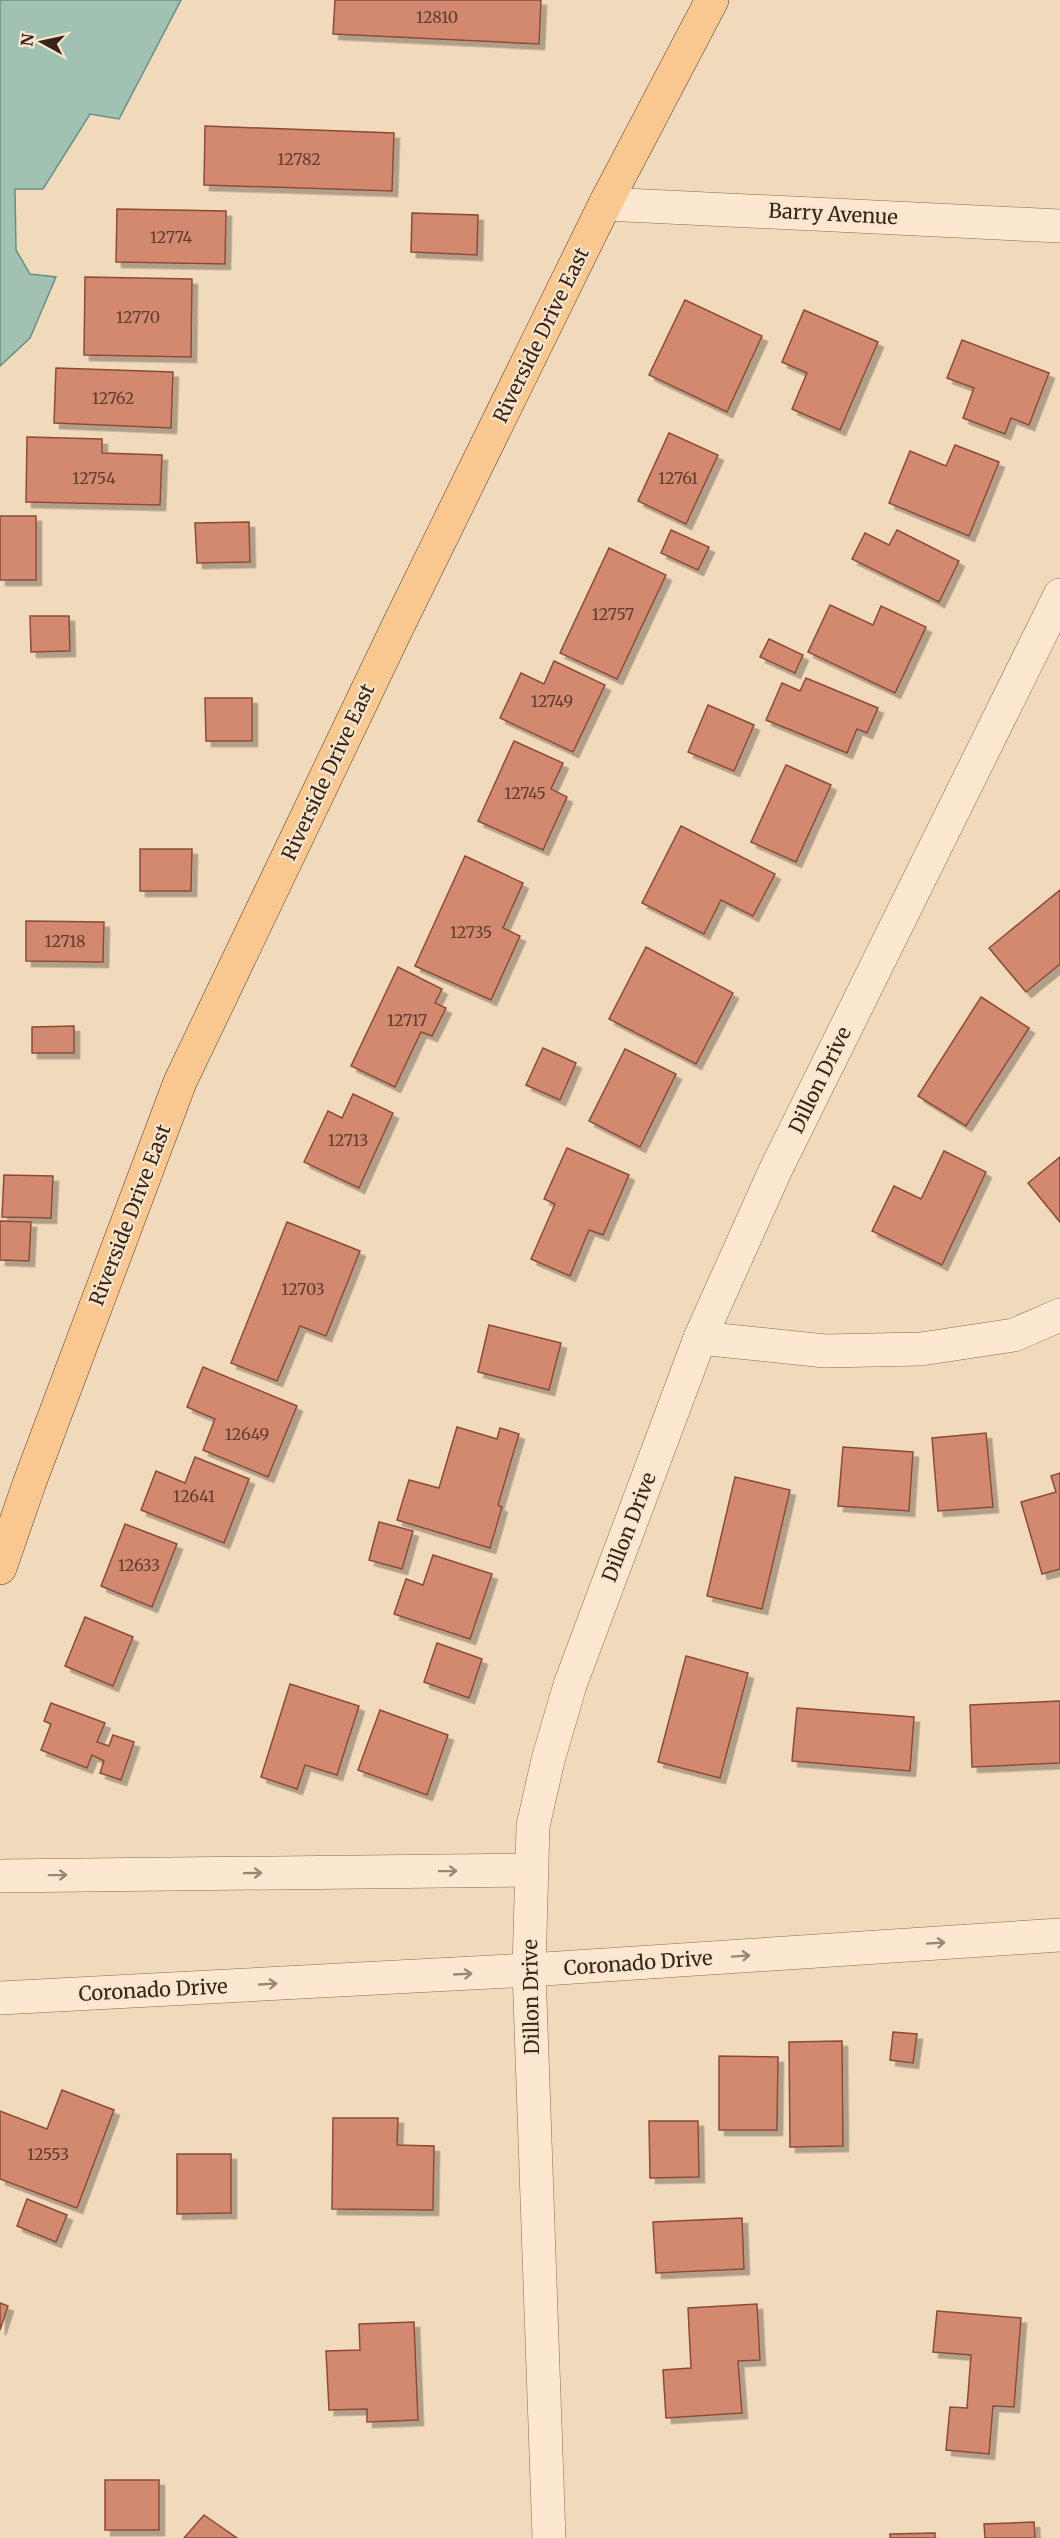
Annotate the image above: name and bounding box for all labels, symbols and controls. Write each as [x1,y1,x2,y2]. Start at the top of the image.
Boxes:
house number: 12810 [416,7,458,27]
north arrow [12,12,72,72]
text: N [16,32,38,48]
house number: 12782 [277,149,321,169]
street label: Barry Avenue [768,198,898,229]
house number: 12774 [150,227,192,247]
street label: Riverside Drive East [487,243,594,427]
house number: 12770 [116,307,160,327]
house number: 12762 [92,388,134,408]
house number: 12754 [72,468,116,488]
house number: 12761 [658,468,698,488]
house number: 12757 [592,604,634,624]
street label: Riverside Drive East [276,679,380,864]
house number: 12749 [531,691,573,711]
house number: 12745 [504,783,546,803]
house number: 12735 [450,922,492,942]
house number: 12718 [44,931,86,951]
house number: 12717 [387,1010,427,1030]
street label: Dillon Drive [783,1022,856,1137]
street label: Riverside Drive East [83,1120,176,1309]
house number: 12713 [328,1130,368,1150]
house number: 12703 [281,1279,325,1299]
house number: 12649 [225,1424,269,1444]
street label: Dillon Drive [596,1468,661,1585]
house number: 12641 [173,1486,215,1506]
house number: 12633 [118,1555,160,1575]
one-way arrow [438,1865,458,1877]
one-way arrow [243,1867,263,1879]
one-way arrow [48,1869,68,1881]
one-way arrow [925,1937,945,1948]
street label: Dillon Drive [517,1939,544,2055]
street label: Coronado Drive [563,1945,713,1980]
one-way arrow [731,1950,751,1961]
one-way arrow [452,1968,472,1979]
street label: Coronado Drive [78,1973,228,2006]
one-way arrow [258,1978,278,1989]
house number: 12553 [27,2144,69,2164]

